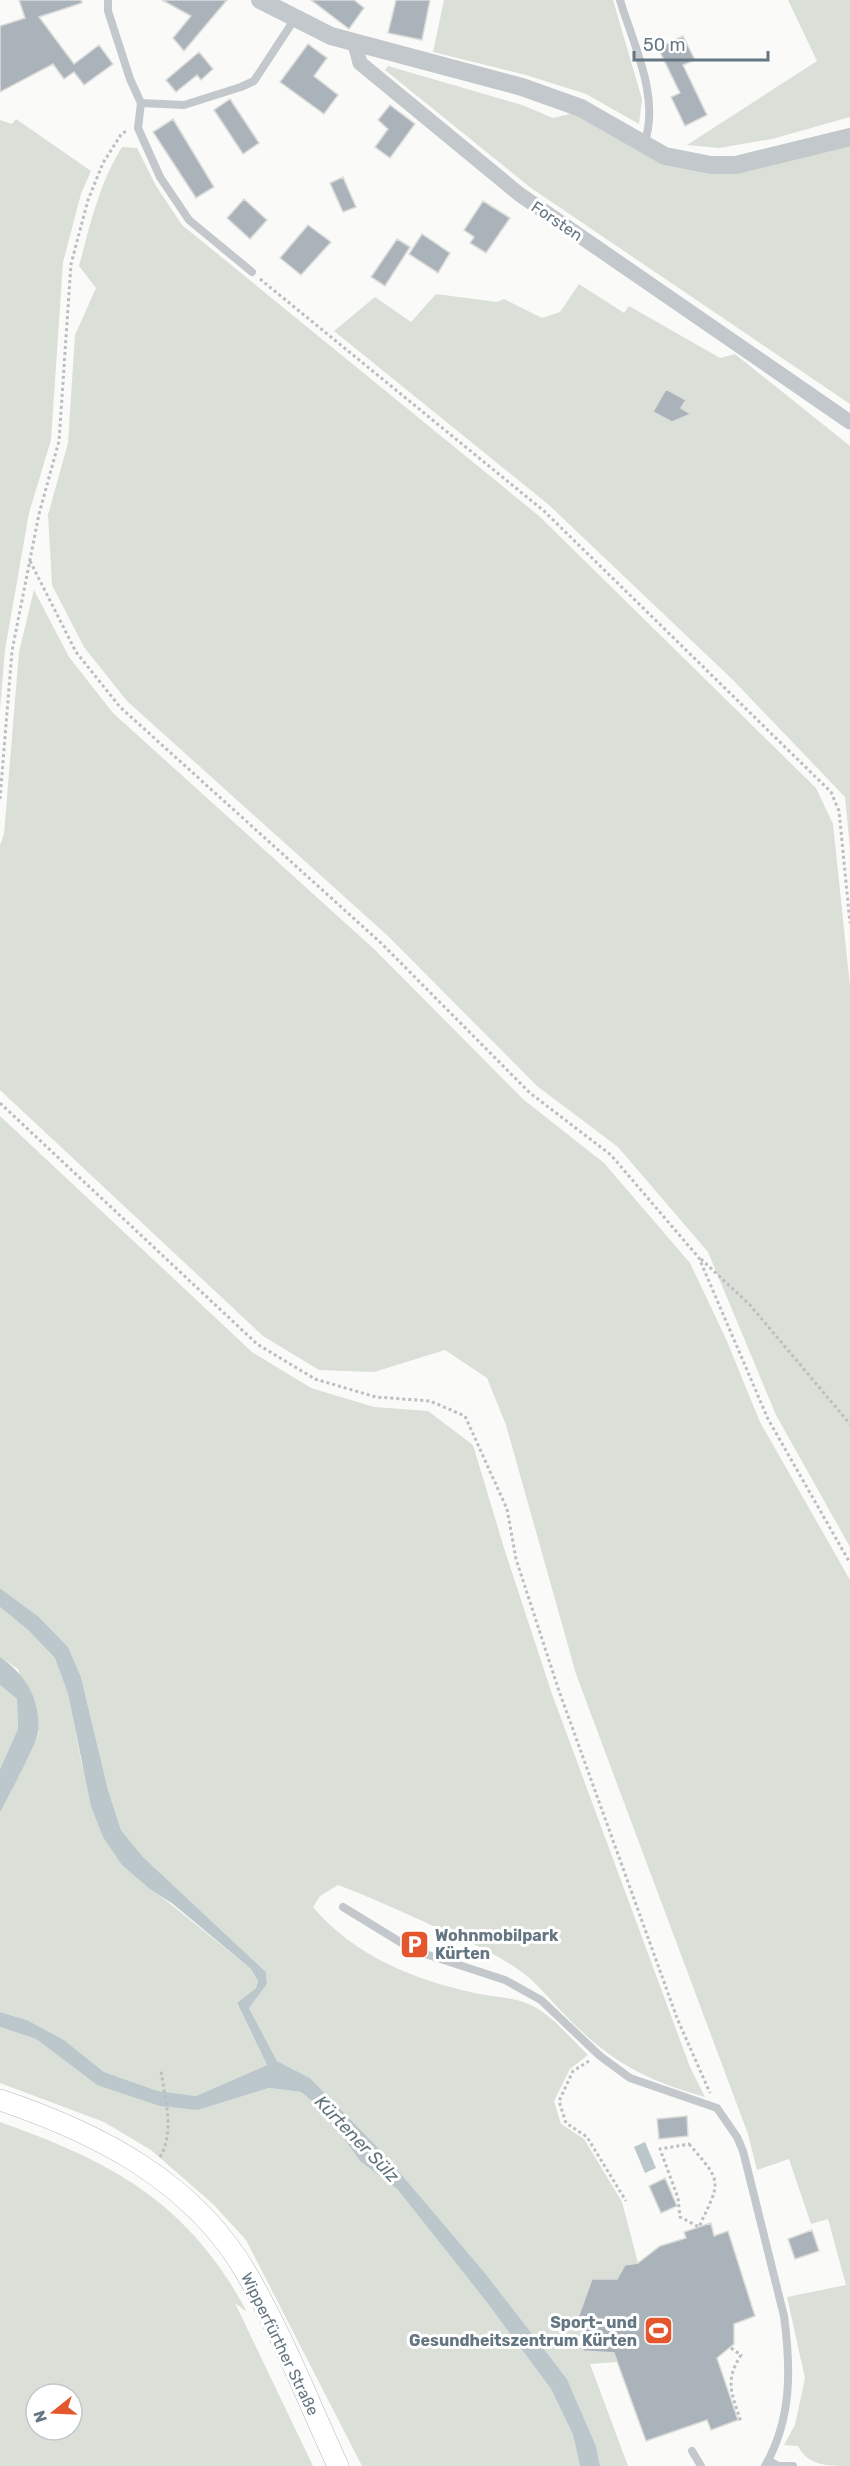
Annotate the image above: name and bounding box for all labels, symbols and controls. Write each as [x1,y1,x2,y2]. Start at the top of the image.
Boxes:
scale bar [634,24,768,62]
text: 50 m [643,34,686,56]
street label: Forsten [528,197,586,245]
place label: Wohnmobilpark Kürten [435,1926,559,1963]
parking icon: Wohnmobilpark Kürten [398,1928,430,1960]
water label: Kürtener Sülz [310,2091,404,2187]
street label: Wipperfürther Straße [237,2269,323,2419]
place label: Sport- und Gesundheitszentrum Kürten [409,2313,637,2350]
sports icon: Sport- und Gesundheitszentrum Kürten [642,2315,674,2347]
north arrow [24,2382,84,2442]
text: N [29,2408,51,2425]

